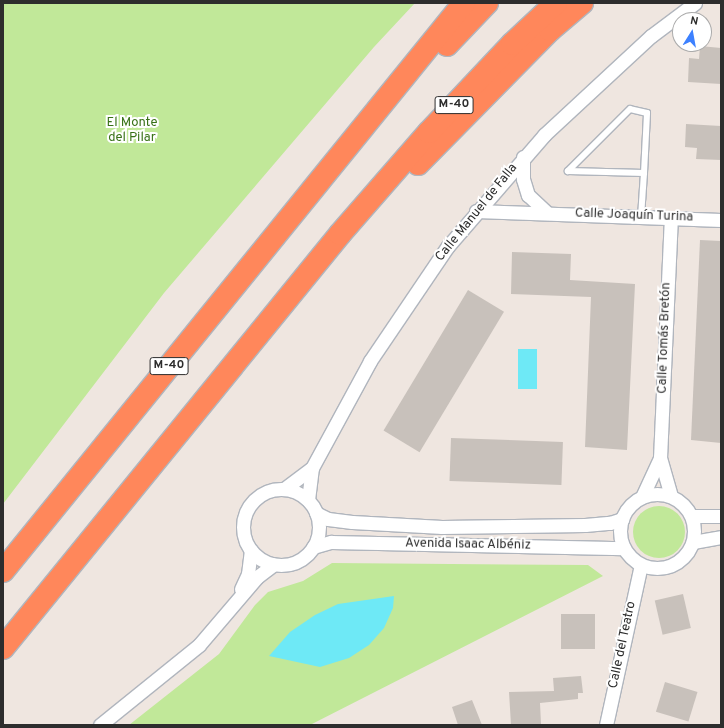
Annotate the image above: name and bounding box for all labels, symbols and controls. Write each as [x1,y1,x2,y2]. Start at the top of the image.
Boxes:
north arrow [672,12,712,52]
text: N [689,14,699,29]
road number: M-40 [434,95,474,115]
park label: El Monte del Pilar [107,116,157,147]
street label: Calle Manuel de Falla [433,161,521,265]
street label: Calle Joaquín Turina [574,206,694,226]
street label: Calle Tomás Bretón [655,282,675,394]
road number: M-40 [149,356,189,376]
street label: Avenida Isaac Albéniz [405,536,531,554]
street label: Calle del Teatro [606,600,640,690]

